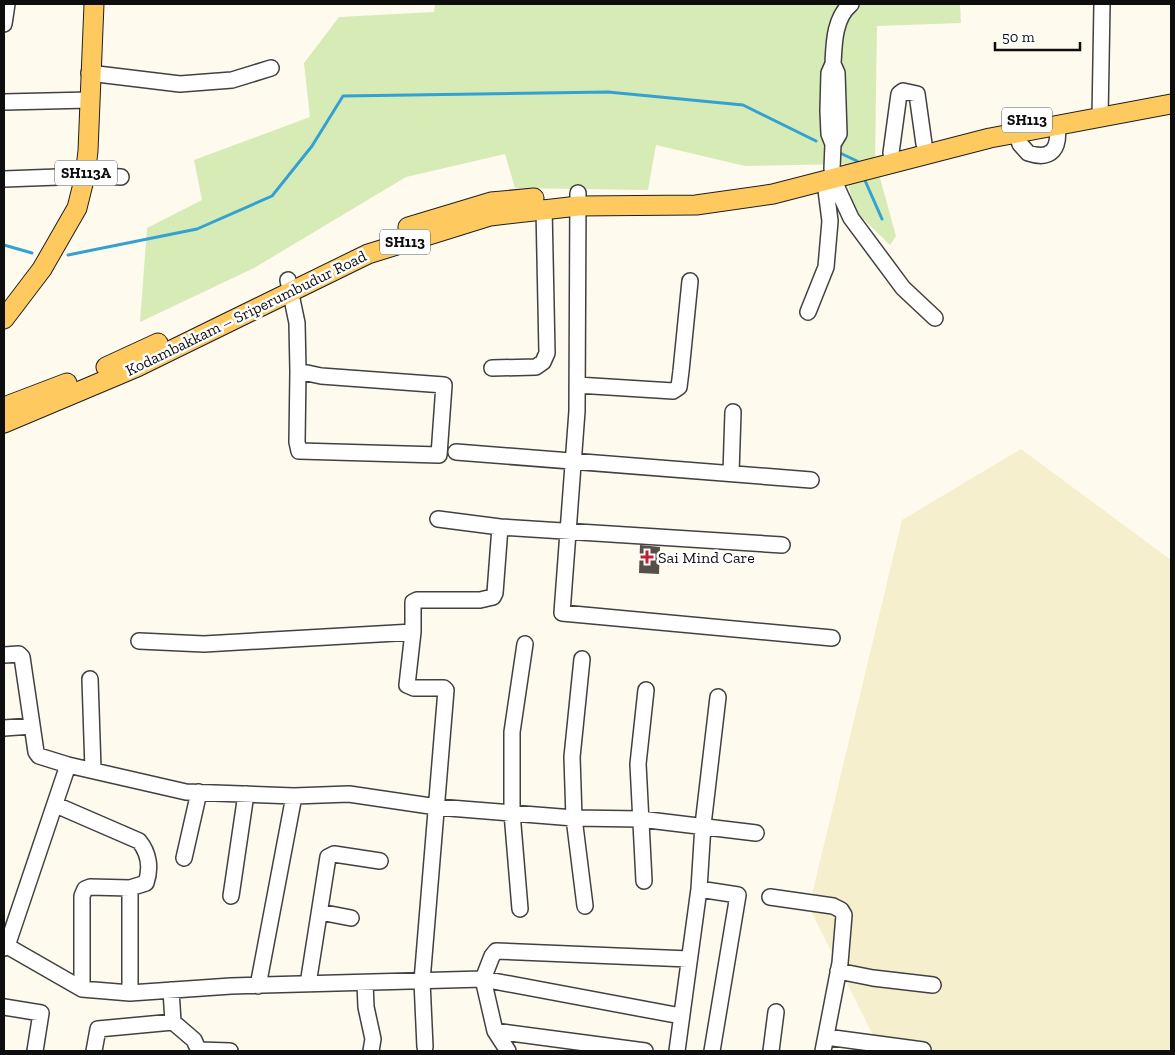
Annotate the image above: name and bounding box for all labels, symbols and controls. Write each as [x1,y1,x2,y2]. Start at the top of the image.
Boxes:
scale bar [995,20,1080,52]
text: 50 m [1002,28,1035,46]
road number: SH113 [1002,108,1052,132]
road number: SH113A [55,160,117,186]
road number: SH113 [380,230,430,254]
street label: Kodambakkam – Sriperumbudur Road [123,246,370,380]
place label: Sai Mind Care [658,548,755,567]
marker: Sai Mind Care [640,550,654,564]

